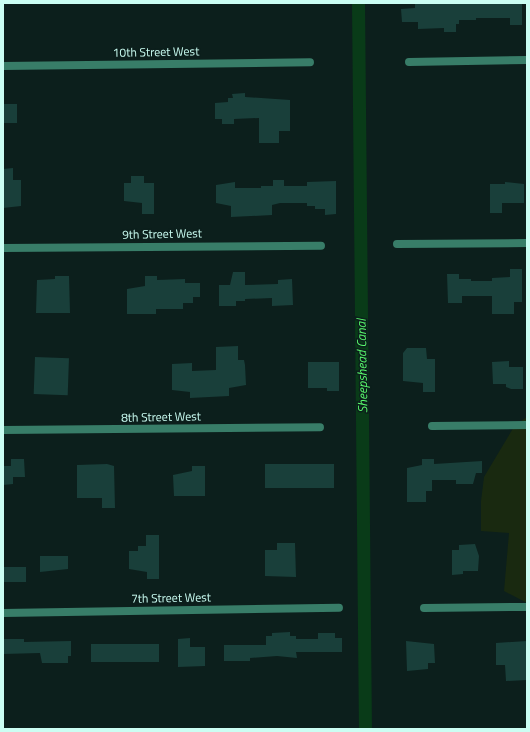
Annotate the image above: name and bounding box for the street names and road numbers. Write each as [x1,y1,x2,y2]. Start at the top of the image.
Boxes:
street label: 10th Street West [113,44,199,60]
street label: 9th Street West [122,226,202,242]
street label: 8th Street West [121,409,201,425]
street label: 7th Street West [131,590,211,606]

